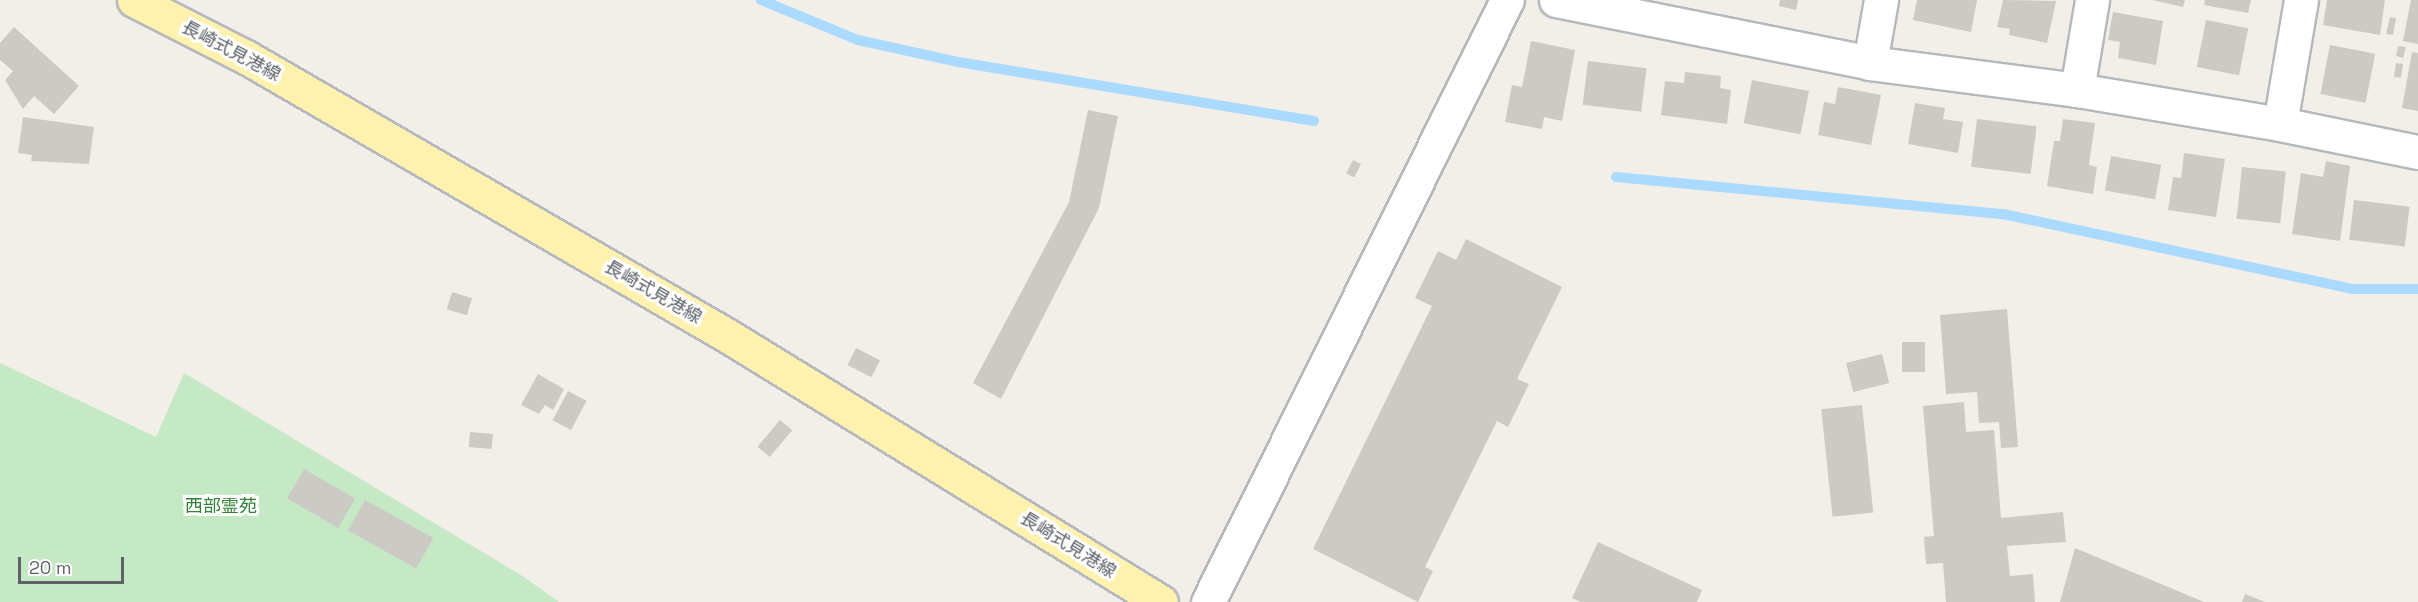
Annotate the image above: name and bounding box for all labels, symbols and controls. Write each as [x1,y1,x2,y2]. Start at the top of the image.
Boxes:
street label: 長崎式見港線 [178,16,284,86]
street label: 長崎式見港線 [601,256,705,328]
park label: 西部霊苑 [185,495,257,517]
street label: 長崎式見港線 [1016,507,1120,583]
scale bar [21,545,128,583]
text: 20 m [29,556,72,579]

